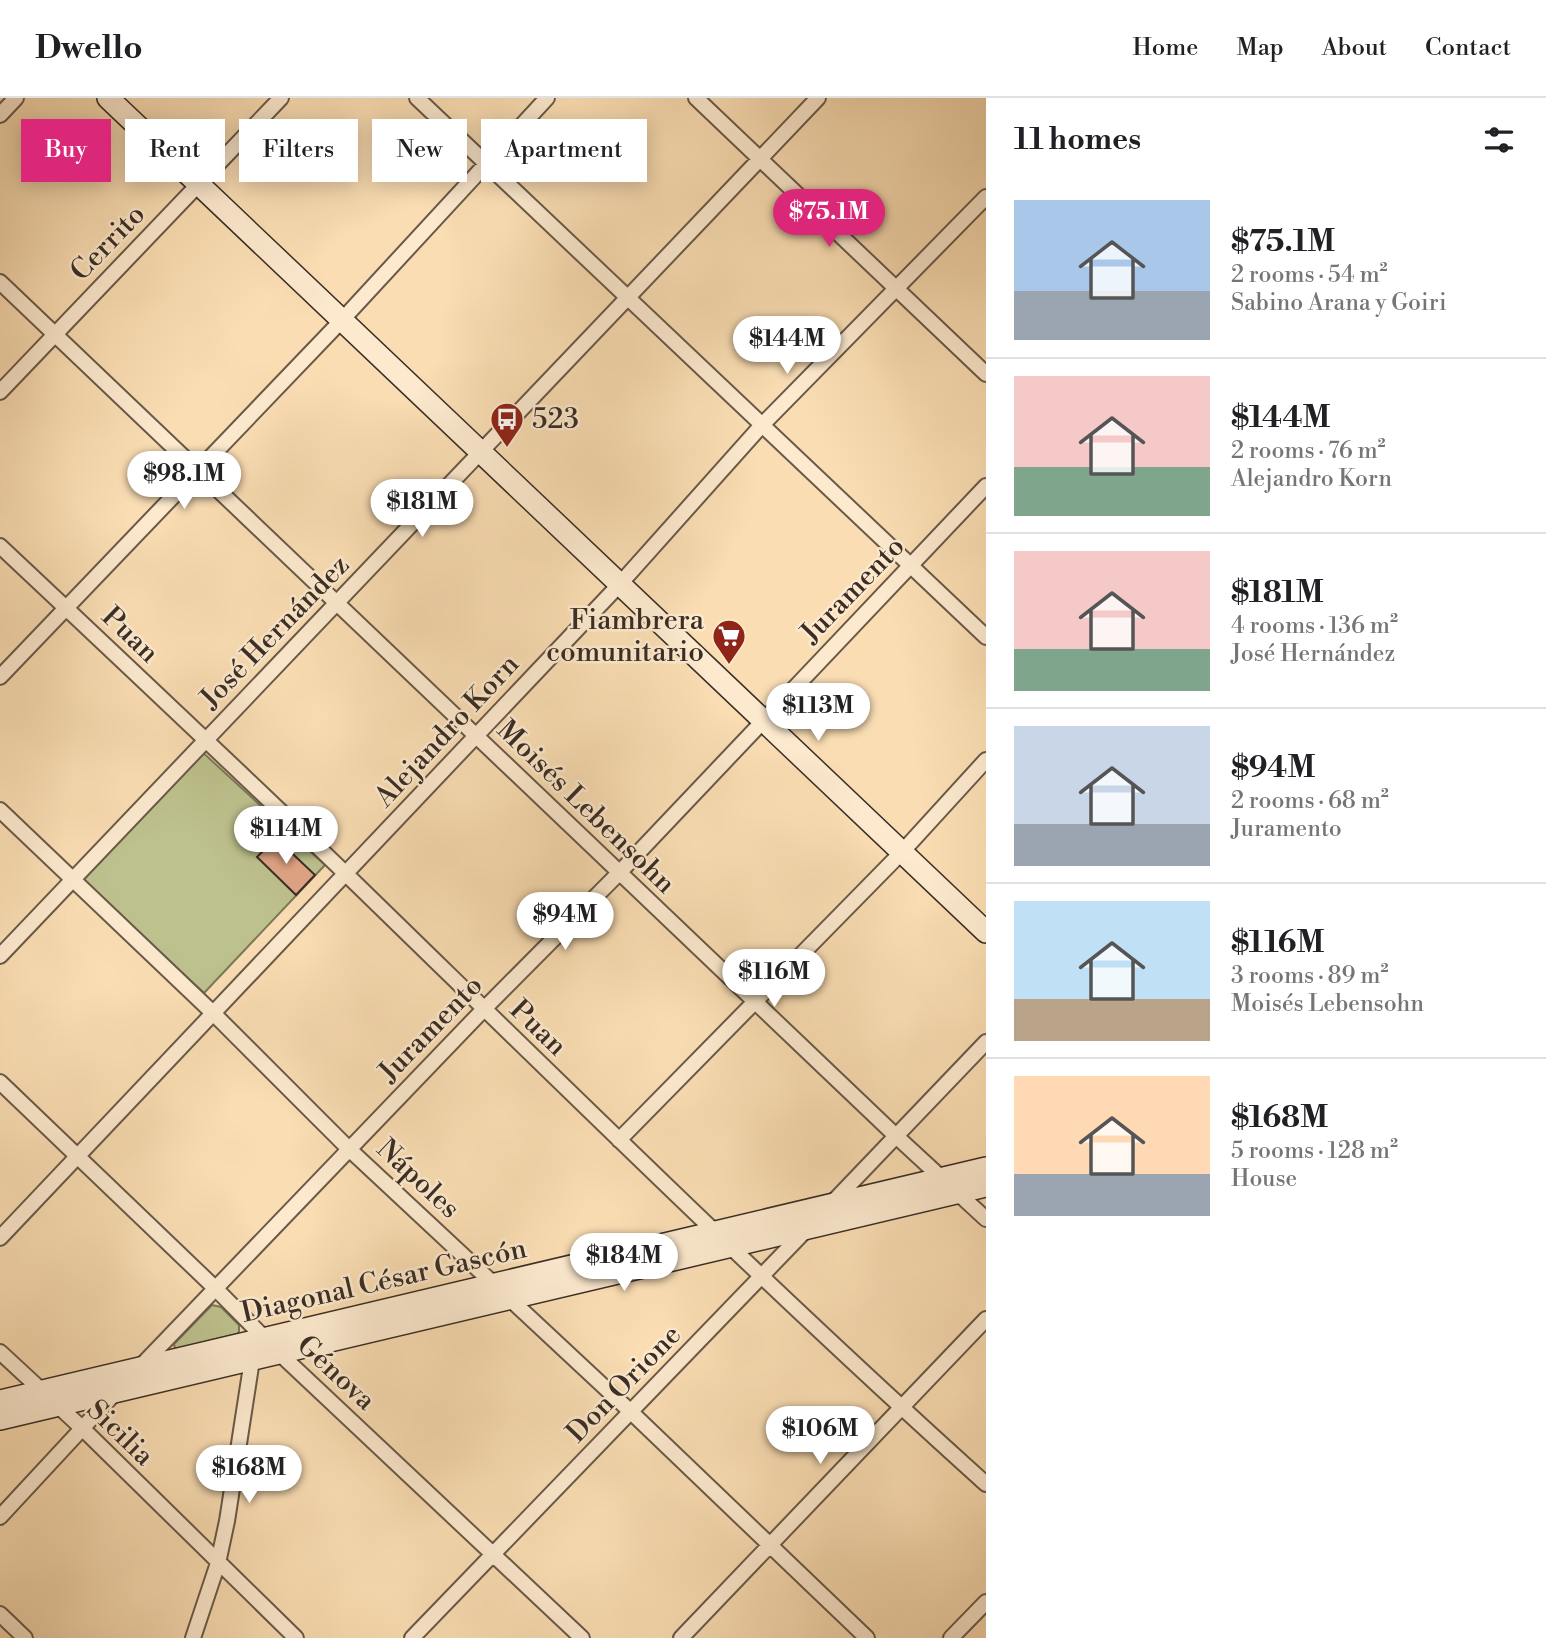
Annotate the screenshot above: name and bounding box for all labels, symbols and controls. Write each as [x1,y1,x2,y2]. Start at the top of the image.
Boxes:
text: Dwello [35,28,143,69]
text: Home [1133,33,1198,63]
text: Map [1236,33,1284,63]
text: About [1322,33,1387,63]
text: Contact [1425,33,1511,63]
chip: Buy [21,119,111,182]
chip: Rent [125,119,225,182]
chip: Filters [239,119,358,182]
chip: New [372,119,467,182]
chip: Apartment [481,119,647,182]
text: 11 homes [1014,121,1141,159]
icon: filters [1480,121,1518,159]
pin: $75.1M [772,190,886,249]
street label: Cerrito [63,197,153,289]
text: $75.1M [789,198,869,226]
text: $75.1M [1231,223,1335,261]
icon: home [1070,228,1154,312]
text: 2 rooms · 54 m² [1231,261,1388,289]
text: Sabino Arana y Goiri [1231,289,1447,317]
pin: $144M [738,316,836,376]
text: $144M [749,325,825,353]
text: $144M [1231,399,1330,437]
bus stop icon: 523 [488,400,526,449]
place label: 523 [532,402,579,437]
icon: home [1070,404,1154,488]
text: 2 rooms · 76 m² [1231,437,1386,465]
pin: $98.1M [127,452,241,511]
text: $98.1M [143,460,225,488]
text: Alejandro Korn [1231,465,1392,493]
pin: $181M [373,480,471,539]
text: $181M [387,488,457,516]
street label: Juramento [793,529,912,651]
street label: José Hernández [192,548,357,717]
text: $181M [1231,574,1324,612]
icon: home [1070,579,1154,663]
street label: Puan [94,599,166,671]
place label: Fiambrera comunitario [546,603,705,670]
text: 4 rooms · 136 m² [1231,612,1398,640]
supermarket icon: Fiambrera comunitario [710,617,748,666]
text: José Hernández [1231,640,1395,668]
street label: Alejandro Korn [367,647,527,815]
pin: $113M [769,684,867,743]
text: $113M [782,692,854,720]
street label: Moisés Lebensohn [489,713,683,901]
text: $94M [1231,749,1315,787]
icon: home [1070,754,1154,838]
text: 2 rooms · 68 m² [1231,787,1389,815]
pin: $114M [237,806,335,866]
text: $114M [250,815,322,843]
text: Juramento [1231,815,1342,843]
pin: $94M [524,892,606,952]
text: $94M [533,901,597,929]
text: $116M [1231,924,1324,962]
icon: home [1070,929,1154,1013]
pin: $116M [725,950,823,1009]
text: $116M [738,958,810,986]
text: 3 rooms · 89 m² [1231,962,1388,990]
street label: Juramento [371,968,490,1090]
text: Moisés Lebensohn [1231,990,1424,1018]
street label: Puan [502,992,574,1064]
text: $168M [1231,1099,1328,1137]
icon: home [1070,1104,1154,1188]
street label: Nápoles [369,1132,467,1226]
text: 5 rooms · 128 m² [1231,1137,1398,1165]
text: House [1231,1165,1297,1193]
street label: Diagonal César Gascón [238,1231,530,1331]
pin: $184M [575,1234,673,1293]
text: $184M [586,1242,662,1270]
street label: Don Orione [559,1318,689,1450]
street label: Génova [289,1328,383,1419]
street label: Sicilia [79,1392,162,1474]
pin: $106M [771,1406,869,1466]
text: $106M [782,1415,858,1443]
pin: $168M [200,1446,298,1505]
text: $168M [212,1454,286,1482]

